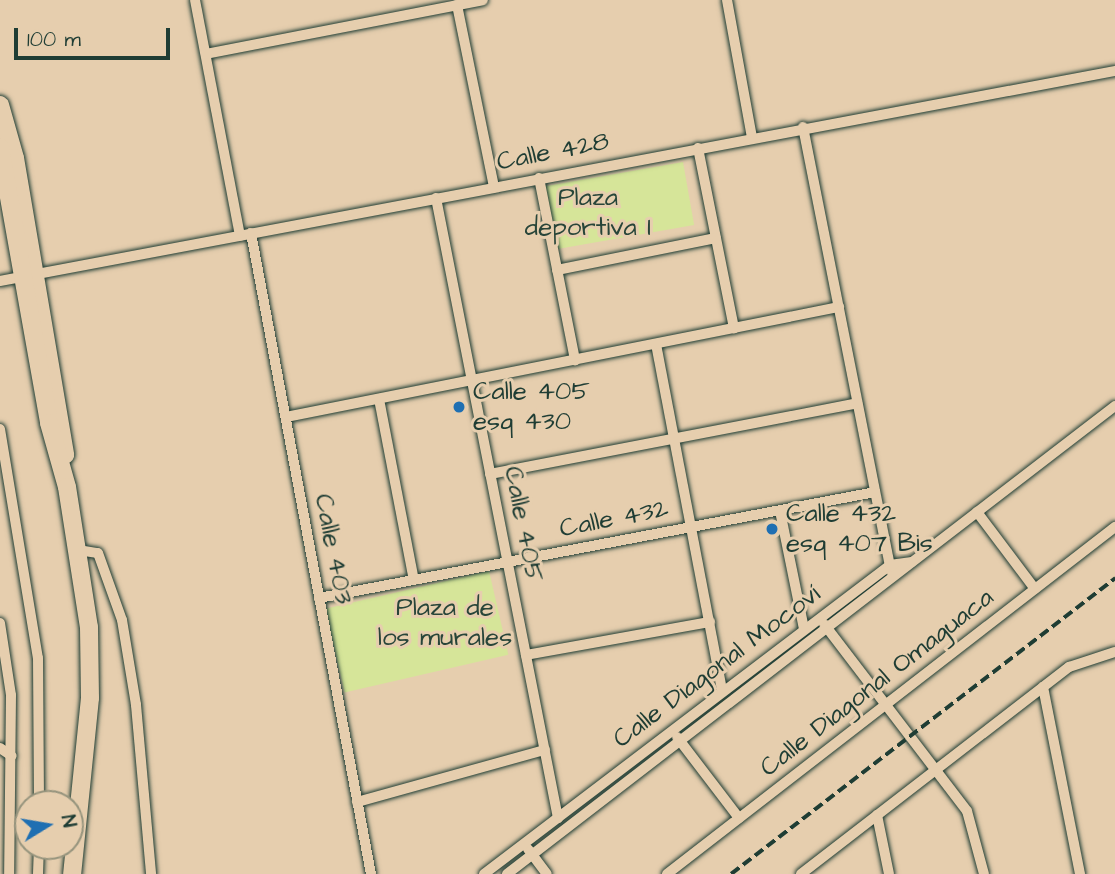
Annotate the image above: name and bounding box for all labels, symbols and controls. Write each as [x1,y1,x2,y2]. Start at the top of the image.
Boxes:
scale bar [18,14,173,58]
text: 100 m [27,25,81,54]
street label: Calle 428 [494,126,612,178]
park label: Plaza deportiva I [525,182,651,244]
place label: Calle 405 esq 430 [473,376,590,438]
marker: Calle 405 esq 430 [451,399,467,415]
street label: Calle 405 [497,464,549,584]
street label: Calle 403 [307,491,359,607]
street label: Calle 432 [557,493,671,545]
place label: Calle 432 esq 407 Bis [786,498,933,560]
marker: Calle 432 esq 407 Bis [764,521,780,537]
street label: Calle Diagonal Mocoví [607,579,827,755]
street label: Calle Diagonal Omaguaca [754,582,1000,784]
park label: Plaza de los murales [378,592,512,654]
north arrow [14,790,84,860]
text: N [54,813,83,830]

